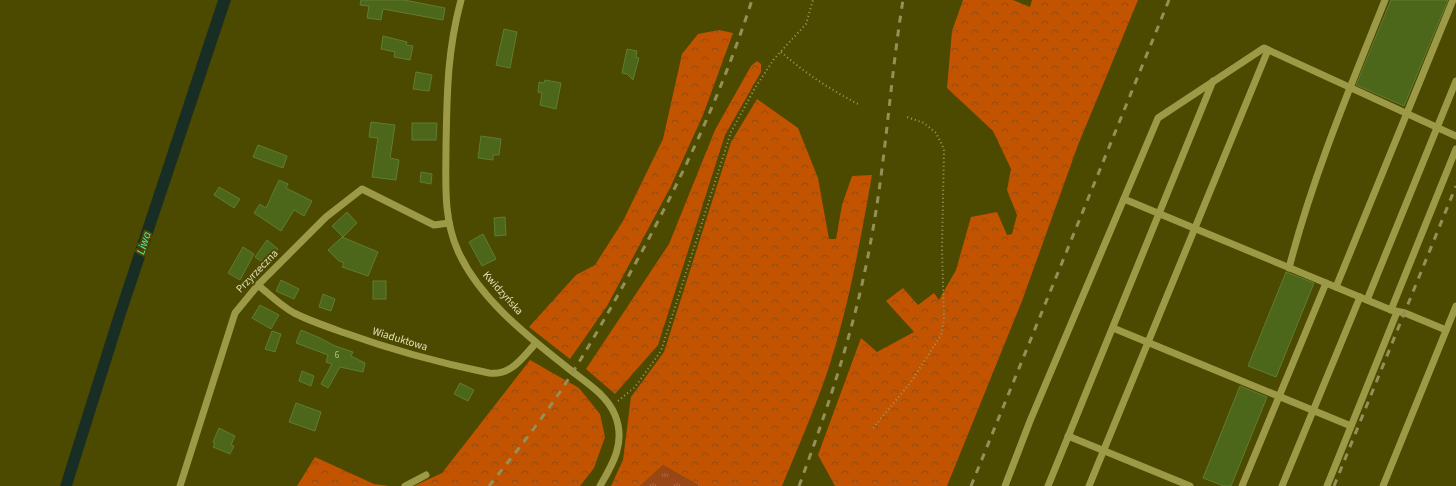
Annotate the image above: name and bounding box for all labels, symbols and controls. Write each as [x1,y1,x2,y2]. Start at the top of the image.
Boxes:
water label: Liwa [132,229,156,257]
street label: Przyrzeczna [233,246,281,296]
street label: Kwidzyńska [479,268,527,318]
street label: Wiaduktowa [371,323,429,355]
house number: 6 [335,349,340,362]

